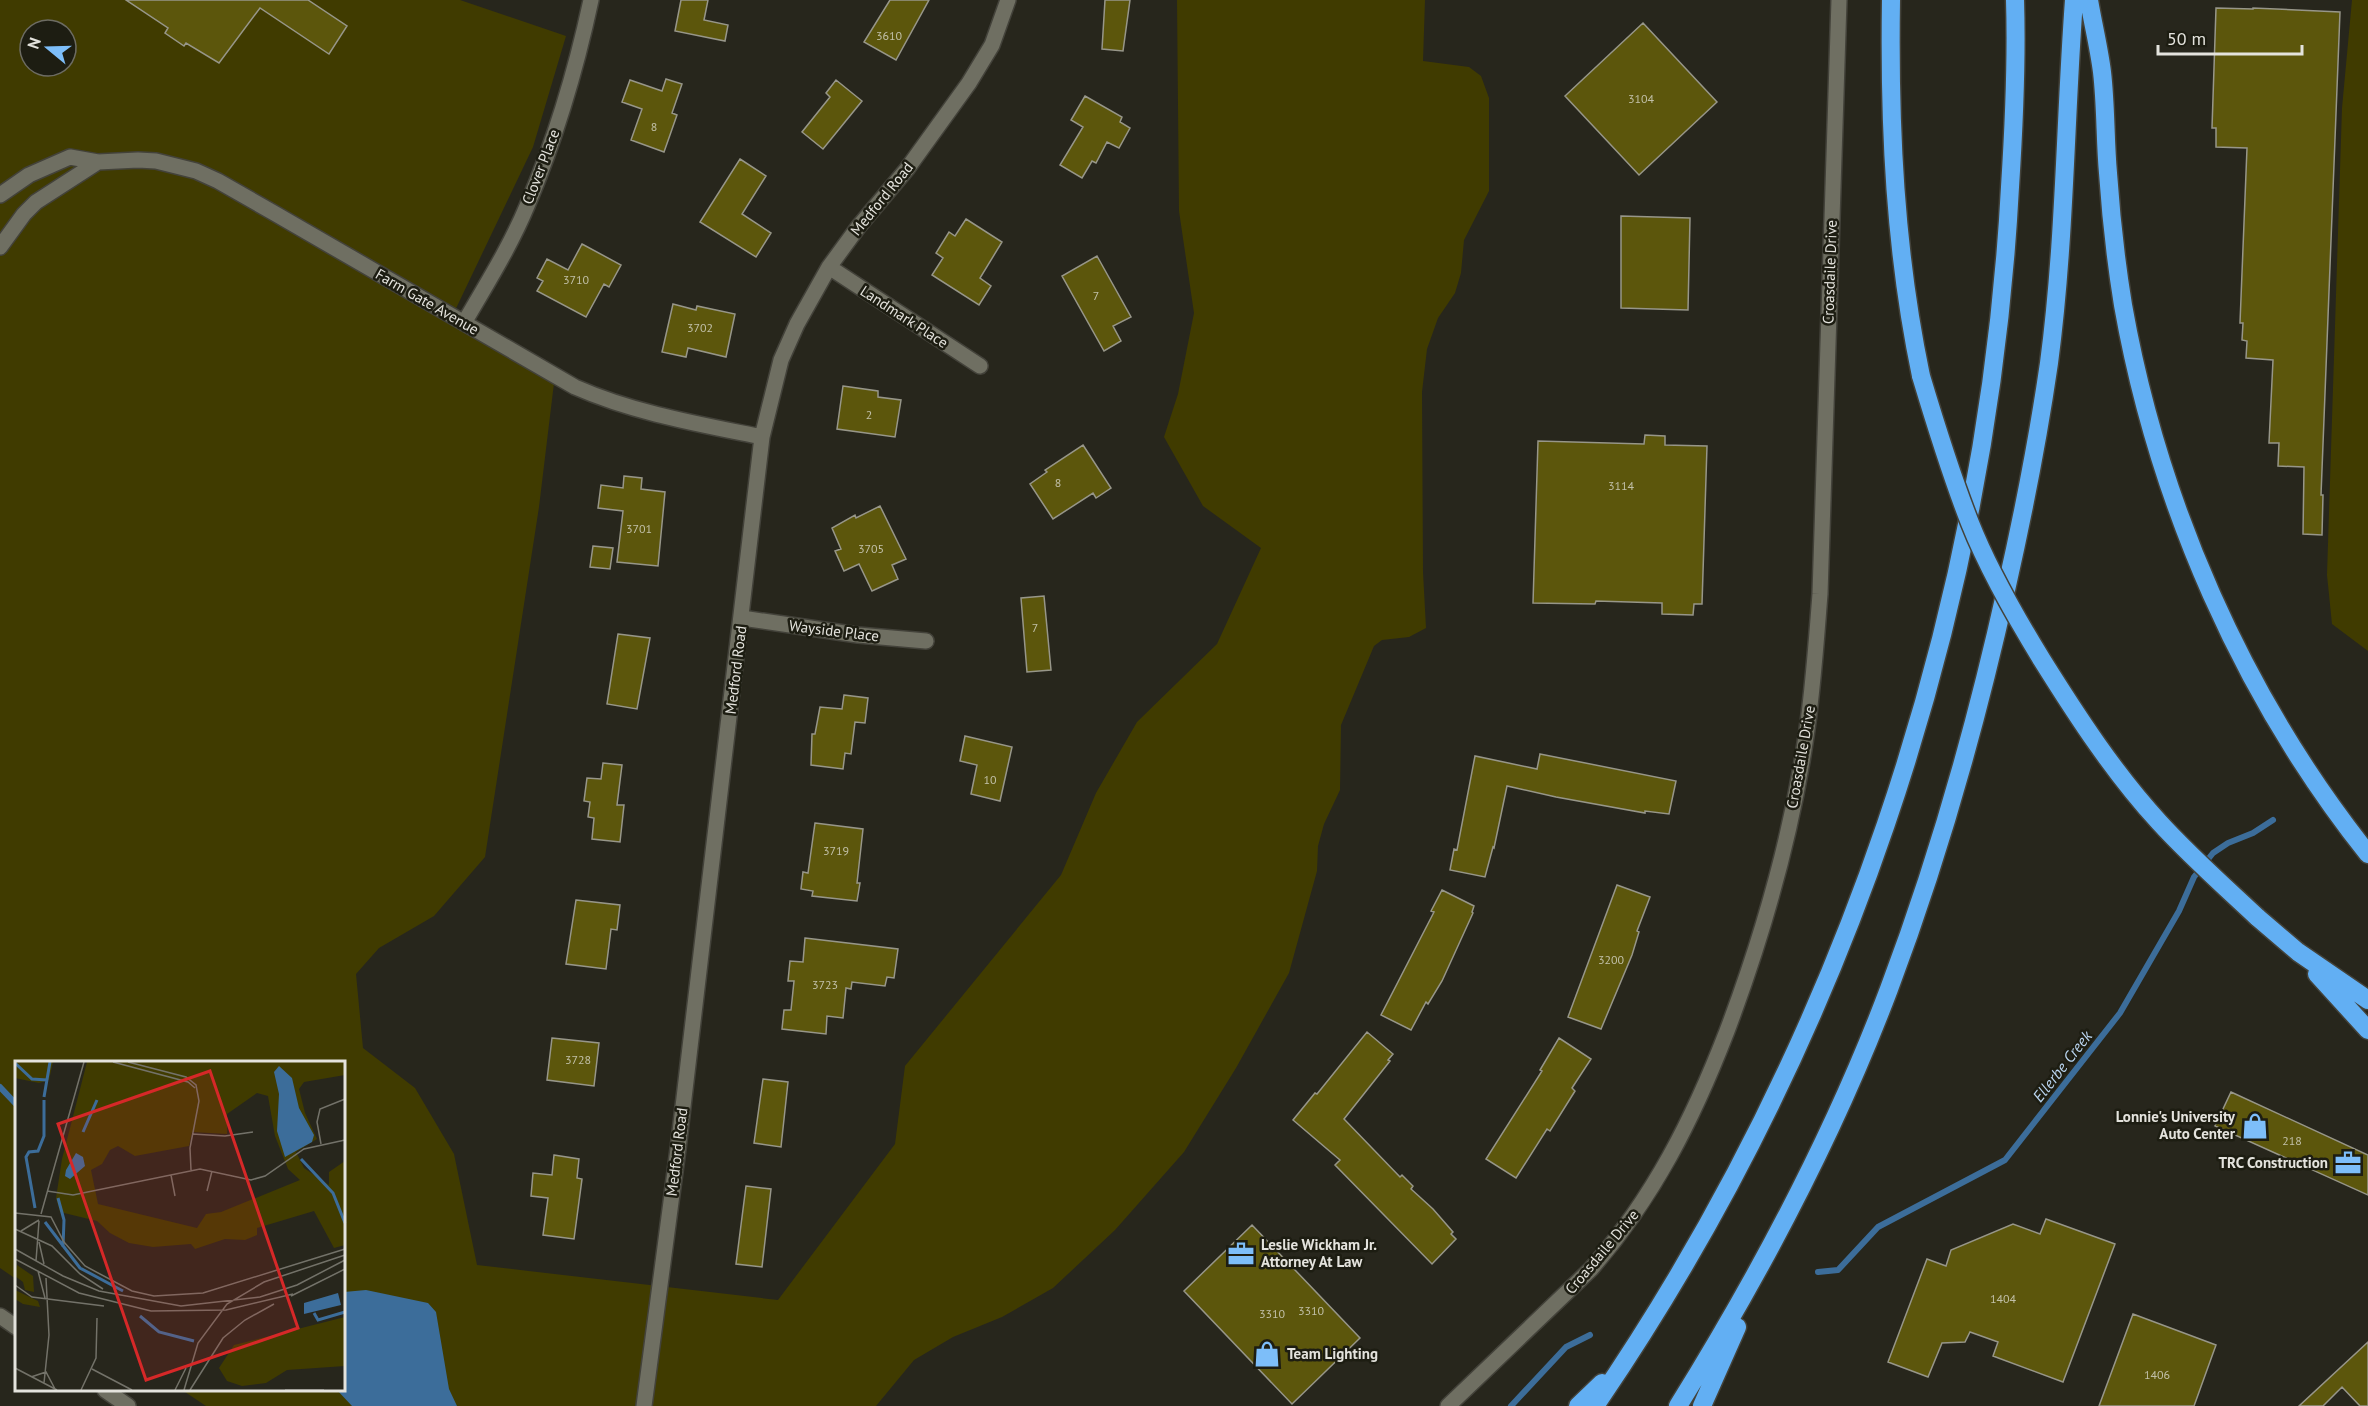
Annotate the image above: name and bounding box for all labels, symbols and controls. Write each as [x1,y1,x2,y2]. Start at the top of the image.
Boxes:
north arrow [18,18,78,78]
scale bar [2158,18,2302,56]
text: 50 m [2167,27,2206,50]
house number: 3610 [876,28,903,43]
text: N [23,35,45,51]
house number: 3104 [1628,91,1655,106]
house number: 8 [651,119,657,134]
street label: Clover Place [518,127,564,207]
street label: Medford Road [846,158,917,239]
street label: Croasdaile Drive [1818,220,1841,324]
street label: Farm Gate Avenue [372,264,482,339]
house number: 3710 [563,272,590,287]
street label: Landmark Place [857,281,952,352]
house number: 7 [1093,288,1099,303]
house number: 3702 [687,320,713,335]
house number: 2 [866,407,872,422]
house number: 8 [1055,475,1061,490]
house number: 3114 [1608,478,1635,493]
house number: 3701 [626,521,652,536]
house number: 3705 [858,541,884,556]
street label: Wayside Place [788,616,880,645]
house number: 7 [1032,620,1038,635]
street label: Medford Road [721,625,750,715]
street label: Croasdaile Drive [1782,704,1819,810]
house number: 10 [983,772,997,787]
house number: 3719 [823,843,849,858]
house number: 3200 [1598,952,1625,967]
house number: 3723 [812,977,838,992]
water label: Ellerbe Creek [2028,1026,2097,1106]
house number: 3728 [565,1052,591,1067]
inset map [15,1061,345,1391]
street label: Medford Road [662,1107,691,1197]
place label: Lonnie's University Auto Center [2116,1107,2236,1143]
shop icon: Lonnie's University Auto Center [2240,1111,2270,1141]
house number: 218 [2282,1133,2302,1148]
office icon: TRC Construction [2333,1148,2363,1178]
place label: TRC Construction [2219,1153,2328,1172]
street label: Croasdaile Drive [1561,1206,1642,1298]
place label: Leslie Wickham Jr. Attorney At Law [1261,1235,1377,1271]
office icon: Leslie Wickham Jr. Attorney At Law [1226,1239,1256,1269]
house number: 1404 [1990,1291,2017,1306]
house number: 3310 [1298,1303,1325,1318]
house number: 3310 [1259,1306,1286,1321]
shop icon: Team Lighting [1252,1339,1282,1369]
place label: Team Lighting [1287,1344,1378,1363]
house number: 1406 [2144,1367,2170,1382]

